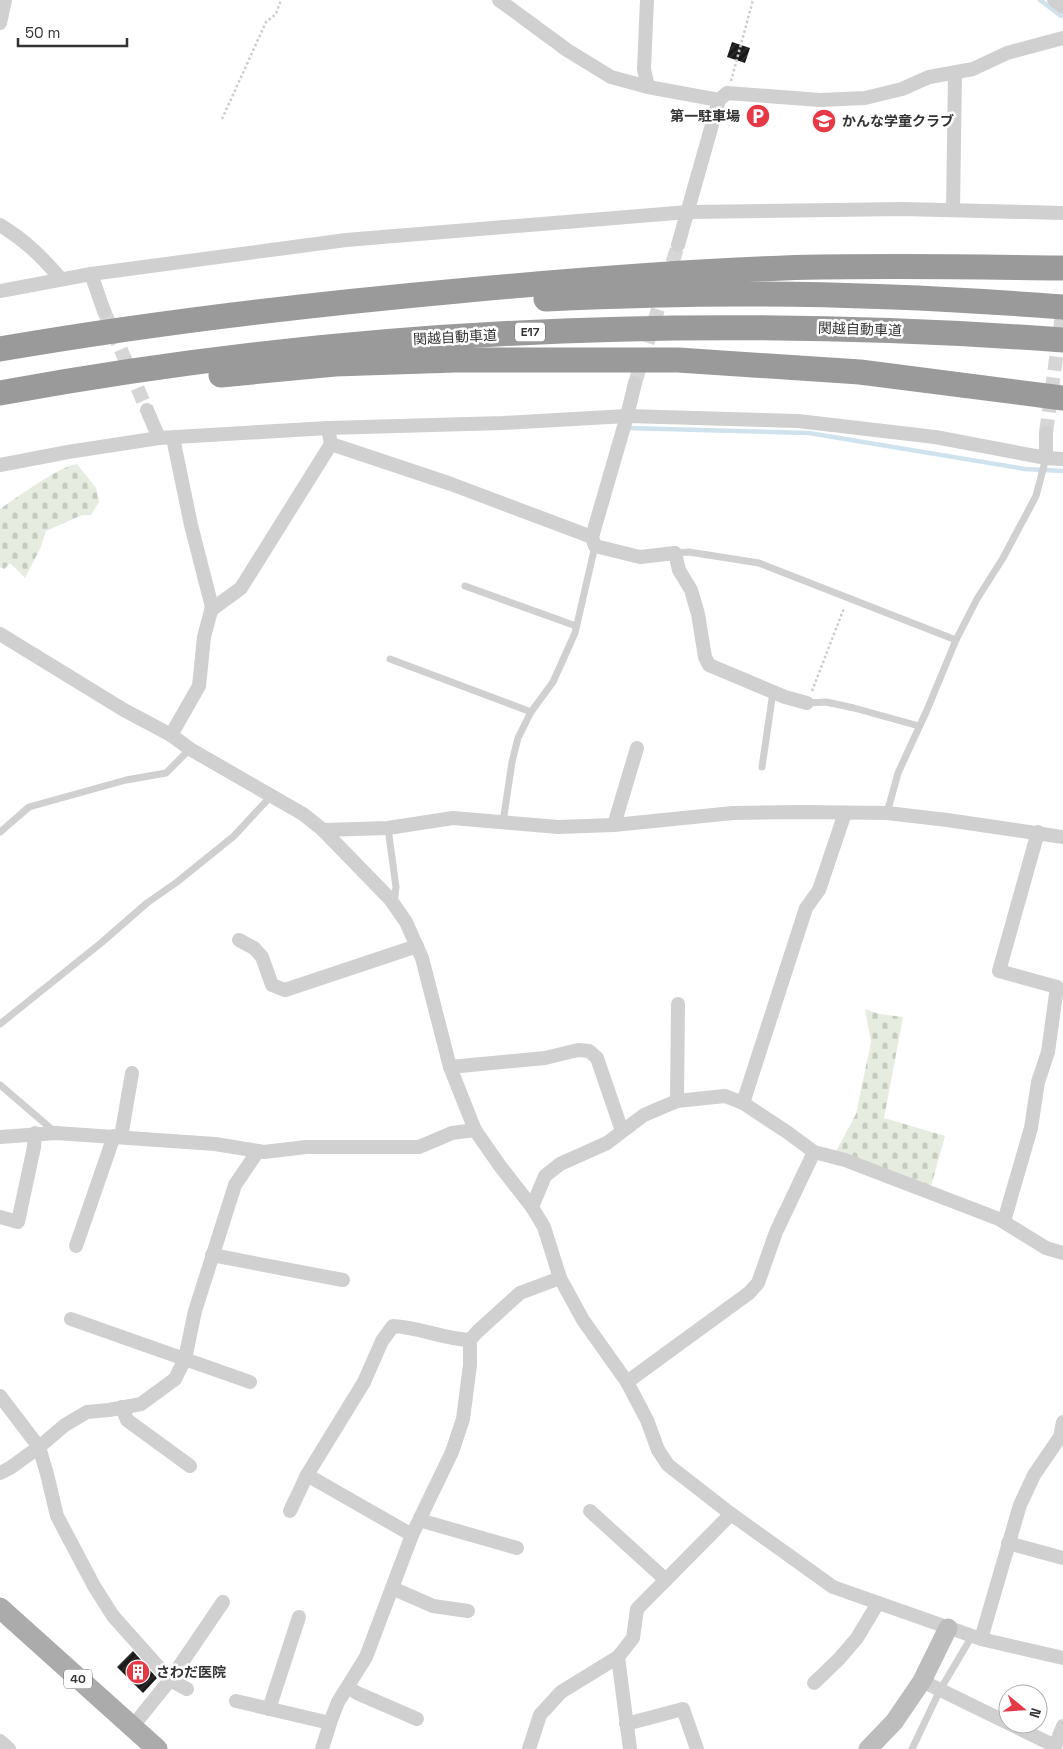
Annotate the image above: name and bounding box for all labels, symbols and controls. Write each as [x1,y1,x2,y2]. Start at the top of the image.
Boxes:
scale bar [18,15,126,47]
text: 50 m [25,23,60,42]
parking icon: 第一駐車場 [745,103,771,129]
place label: 第一駐車場 [670,107,740,125]
school or university icon: かんな学童クラブ [811,108,837,134]
place label: かんな学童クラブ [842,112,954,130]
street label: 関越自動車道 [818,319,902,339]
road number: E17 [515,322,545,342]
street label: 関越自動車道 [413,326,497,348]
building icon: さわだ医院 [125,1659,151,1685]
place label: さわだ医院 [156,1663,226,1681]
road number: 40 [64,1670,92,1688]
north arrow [998,1684,1048,1734]
text: N [1025,1706,1045,1720]

